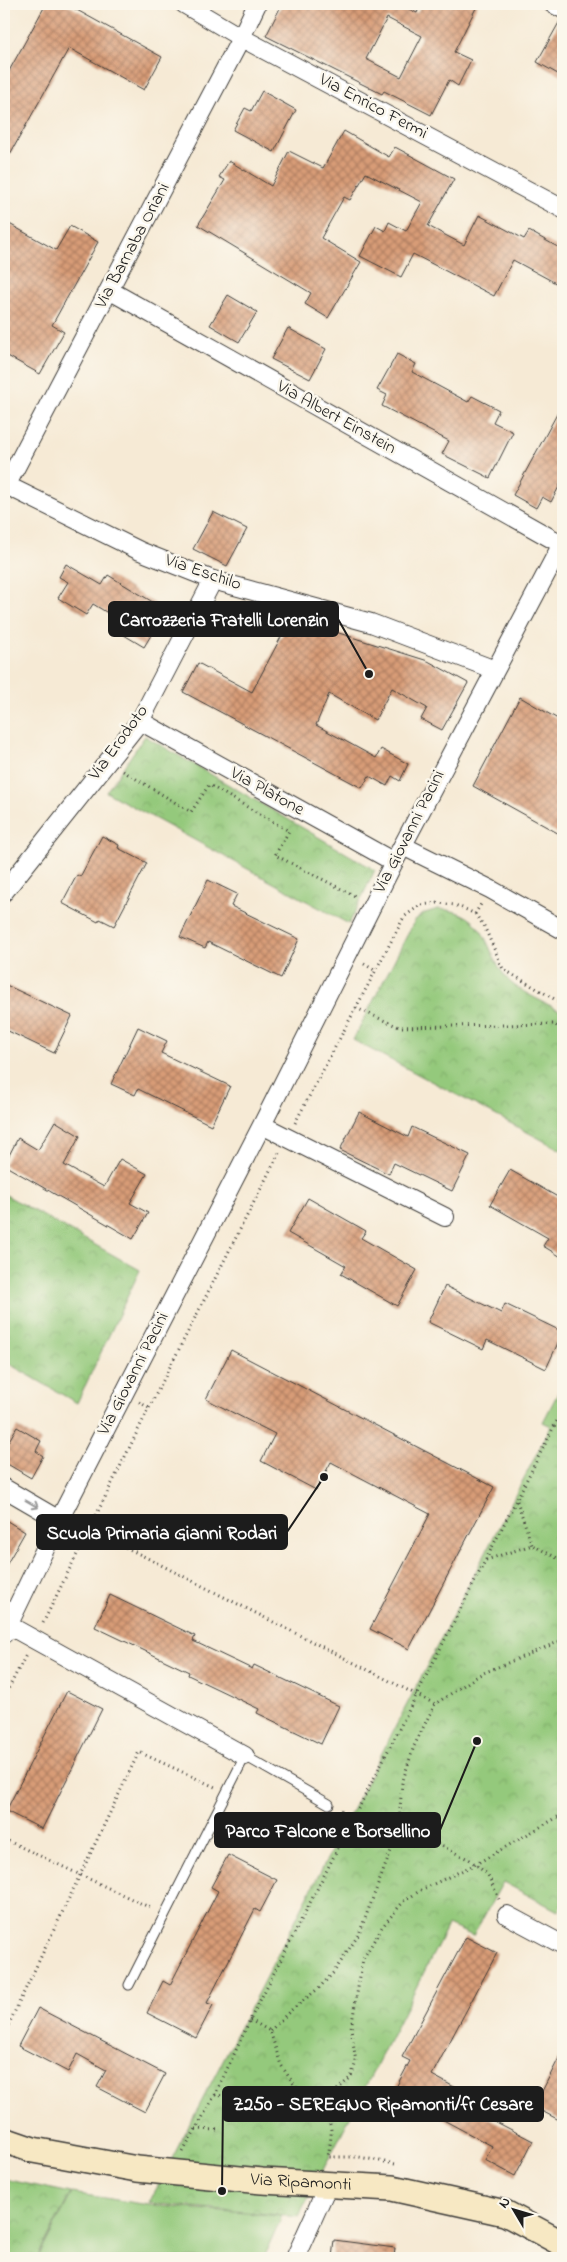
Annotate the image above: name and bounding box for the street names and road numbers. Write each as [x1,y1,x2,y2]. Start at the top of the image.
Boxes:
street label: Via Enrico Fermi [313,67,432,147]
street label: Via Barnaba Oriani [88,179,177,314]
street label: Via Albert Einstein [271,374,401,462]
street label: Via Eschilo [160,548,245,598]
street label: Via Erodoto [82,700,155,787]
street label: Via Platone [224,760,310,824]
street label: Via Giovanni Pacini [367,766,452,899]
street label: Via Giovanni Pacini [91,1308,176,1441]
street label: Via Ripamonti [248,2167,352,2199]

